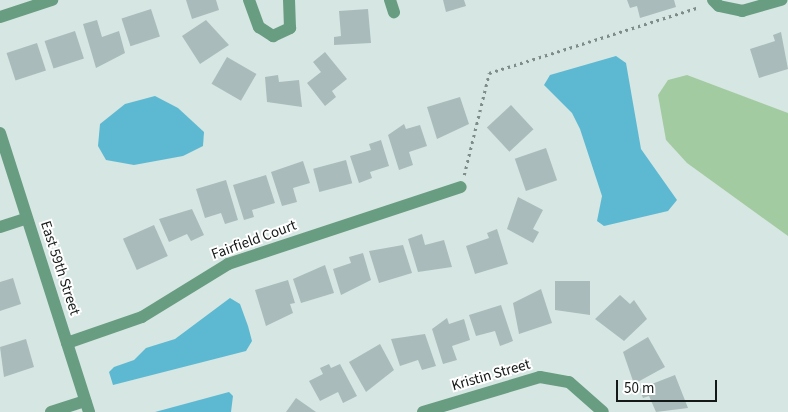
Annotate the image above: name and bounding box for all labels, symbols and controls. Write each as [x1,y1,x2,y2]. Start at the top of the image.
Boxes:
street label: Fairfield Court [209,216,299,264]
street label: East 59th Street [36,219,84,317]
street label: Kristin Street [450,355,532,395]
scale bar [618,370,719,402]
text: 50 m [624,378,654,399]

